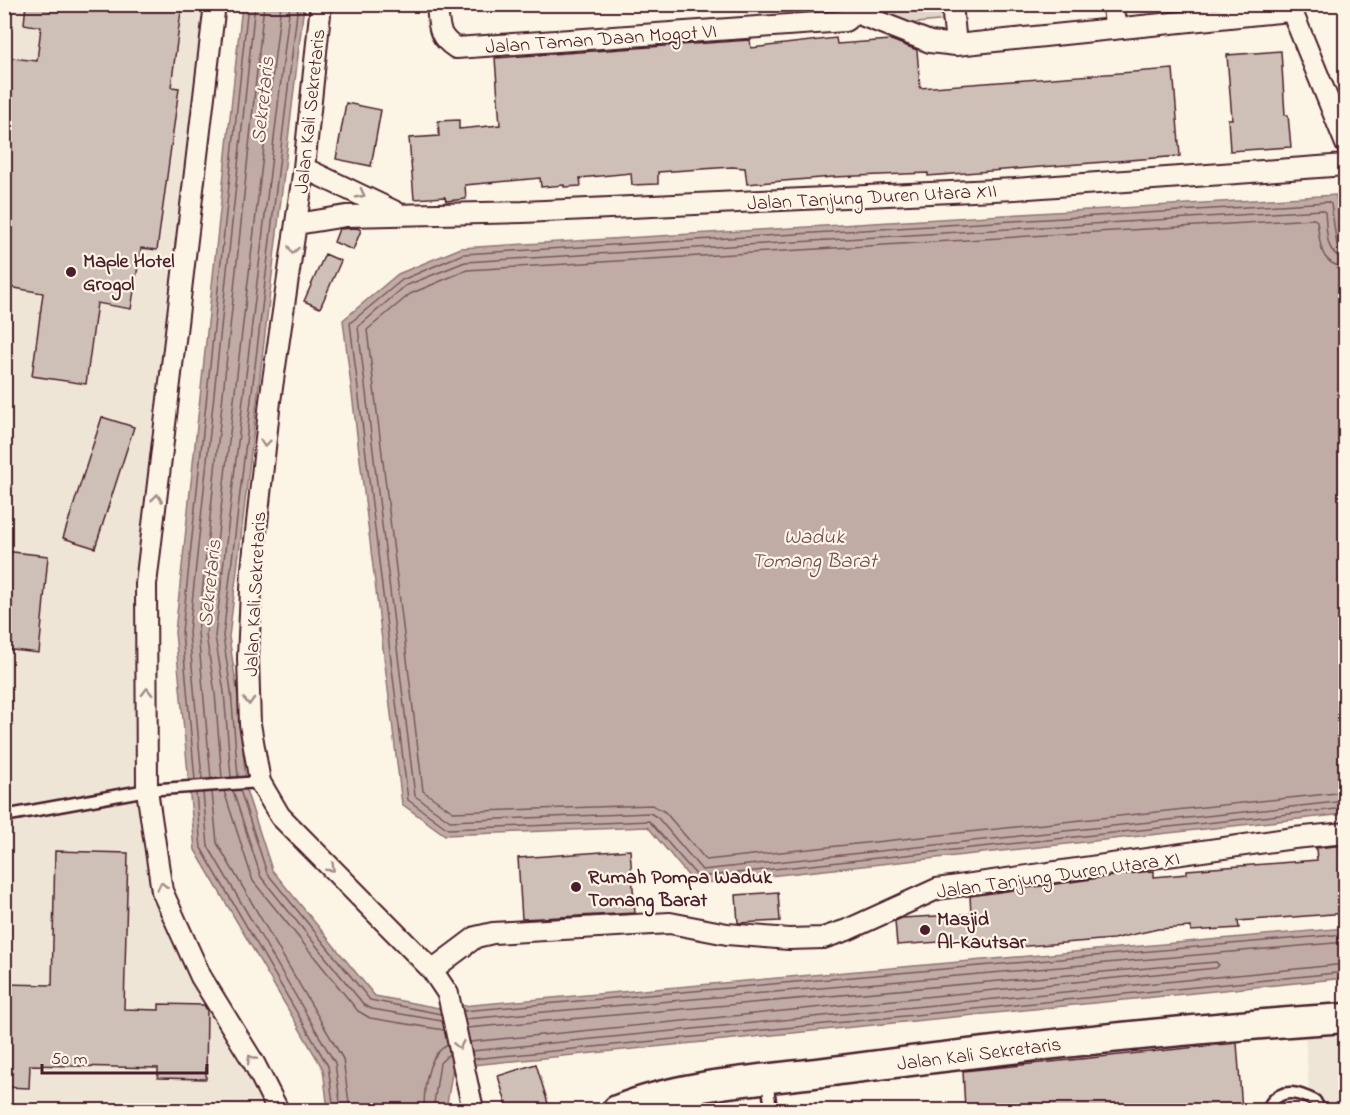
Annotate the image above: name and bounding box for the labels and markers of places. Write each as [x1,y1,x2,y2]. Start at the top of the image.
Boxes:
place label: Maple Hotel Grogol [83,248,175,301]
marker: Maple Hotel Grogol [64,265,78,279]
place label: Rumah Pompa Waduk Tomang Barat [588,864,773,917]
marker: Rumah Pompa Waduk Tomang Barat [569,880,583,894]
place label: Masjid Al-Kautsar [937,906,1027,958]
marker: Masjid Al-Kautsar [918,923,932,937]

